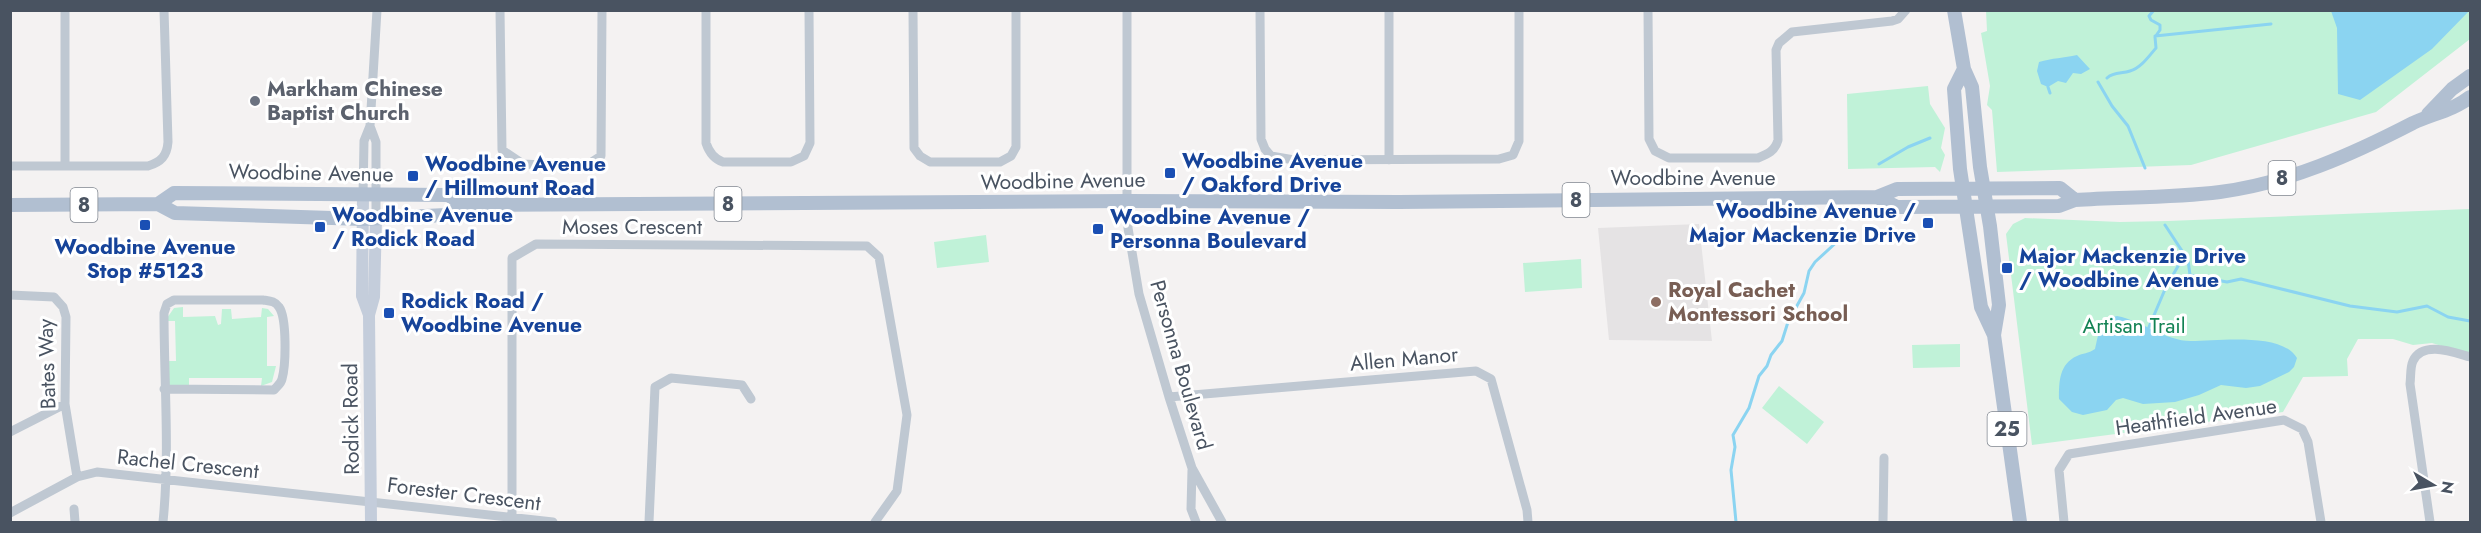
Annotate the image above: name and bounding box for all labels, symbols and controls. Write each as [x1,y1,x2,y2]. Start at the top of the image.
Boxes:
place label: Markham Chinese Baptist Church [267,74,443,128]
marker: Markham Chinese Baptist Church [248,94,262,108]
place label: Woodbine Avenue / Oakford Drive [1182,146,1363,200]
place label: Woodbine Avenue / Hillmount Road [425,149,606,203]
street label: Woodbine Avenue [228,157,394,189]
road number: 8 [2268,161,2296,195]
street label: Woodbine Avenue [1611,163,1776,193]
street label: Woodbine Avenue [980,165,1146,197]
marker: Woodbine Avenue / Oakford Drive [1163,166,1177,180]
marker: Woodbine Avenue / Hillmount Road [406,169,420,183]
road number: 8 [1562,183,1590,217]
road number: 8 [714,187,742,221]
road number: 8 [70,188,98,222]
place label: Woodbine Avenue / Major Mackenzie Drive [1689,196,1916,250]
place label: Woodbine Avenue / Rodick Road [332,200,513,254]
place label: Woodbine Avenue / Personna Boulevard [1110,202,1310,256]
street label: Moses Crescent [562,212,702,242]
marker: Woodbine Avenue / Major Mackenzie Drive [1921,216,1935,230]
marker: Woodbine Avenue Stop #5123 [138,218,152,232]
marker: Woodbine Avenue / Rodick Road [313,220,327,234]
marker: Woodbine Avenue / Personna Boulevard [1091,222,1105,236]
place label: Woodbine Avenue Stop #5123 [55,232,235,286]
place label: Major Mackenzie Drive / Woodbine Avenue [2019,241,2246,295]
marker: Major Mackenzie Drive / Woodbine Avenue [2000,261,2014,275]
place label: Royal Cachet Montessori School [1668,275,1848,329]
street label: Personna Boulevard [1142,277,1220,453]
place label: Rodick Road / Woodbine Avenue [401,286,582,340]
marker: Royal Cachet Montessori School [1649,295,1663,309]
marker: Rodick Road / Woodbine Avenue [382,306,396,320]
park label: Artisan Trail [2082,311,2186,341]
street label: Bates Way [30,318,64,410]
street label: Allen Manor [1349,339,1460,379]
street label: Rodick Road [335,363,367,475]
street label: Heathfield Avenue [2113,391,2279,443]
road number: 25 [1988,412,2026,446]
street label: Rachel Crescent [116,442,260,486]
north arrow [2403,455,2463,515]
street label: Forester Crescent [386,470,542,518]
text: N [2435,479,2460,496]

